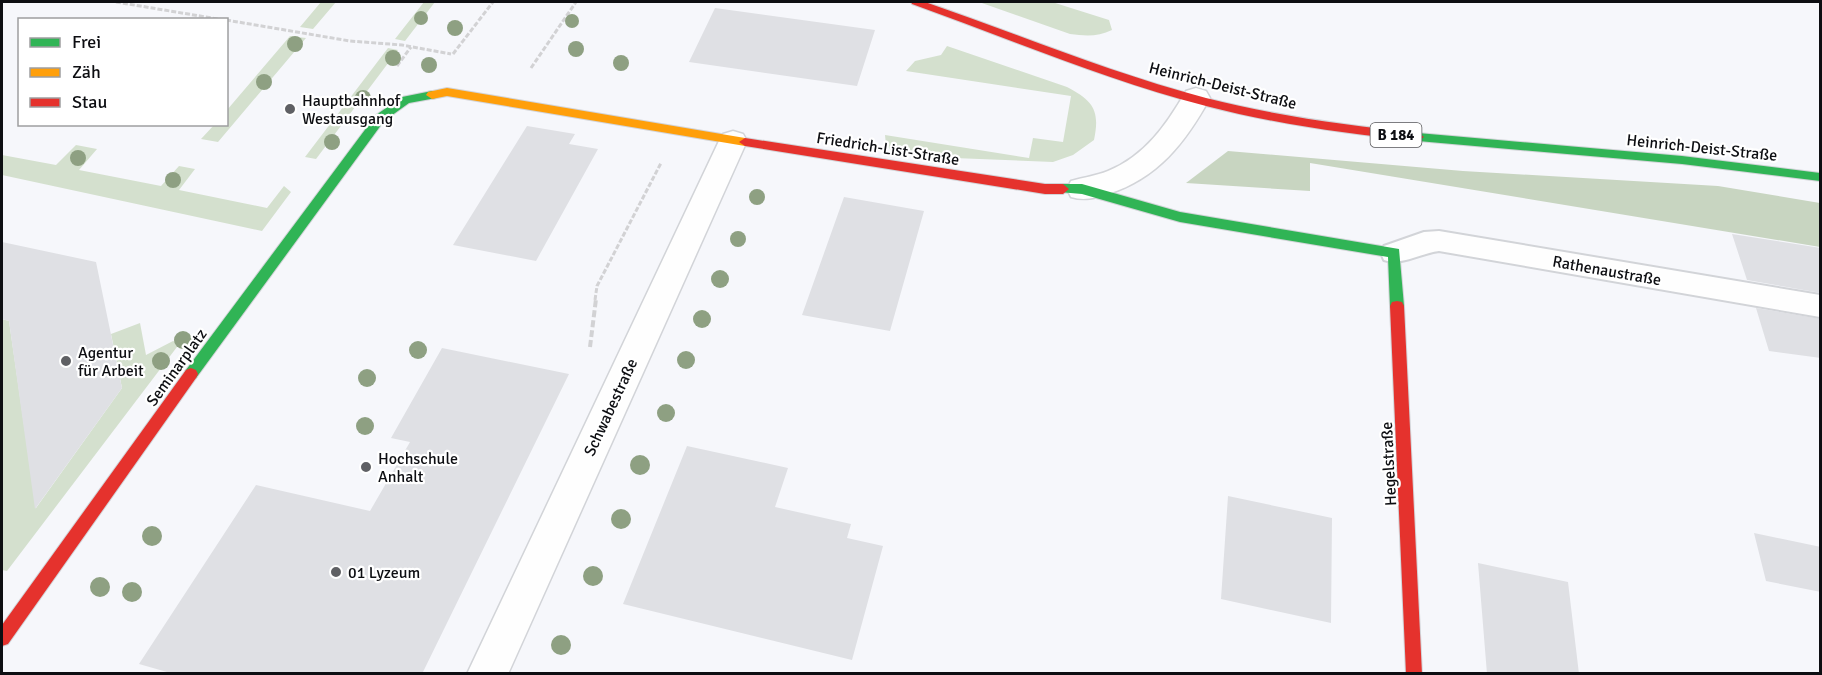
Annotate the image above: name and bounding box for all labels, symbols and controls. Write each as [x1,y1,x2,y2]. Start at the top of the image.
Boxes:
legend [18,18,228,126]
text: Frei [72,31,101,53]
street label: Heinrich-Deist-Straße [1147,58,1299,114]
text: Zäh [72,61,101,83]
text: Stau [72,91,107,113]
place label: Hauptbahnhof Westausgang [302,91,401,129]
marker: Hauptbahnhof Westausgang [283,102,297,116]
road number: B 184 [1370,123,1422,147]
street label: Friedrich-List-Straße [815,128,961,170]
street label: Heinrich-Deist-Straße [1625,130,1778,166]
street label: Rathenaustraße [1551,252,1663,290]
street label: Seminarplatz [142,325,212,410]
place label: Agentur für Arbeit [78,343,144,381]
marker: Agentur für Arbeit [59,354,73,368]
street label: Schwabestraße [580,355,642,459]
street label: Hegelstraße [1377,421,1401,507]
place label: Hochschule Anhalt [378,449,458,487]
marker: Hochschule Anhalt [359,460,373,474]
place label: 01 Lyzeum [348,563,420,583]
marker: 01 Lyzeum [329,565,343,579]

